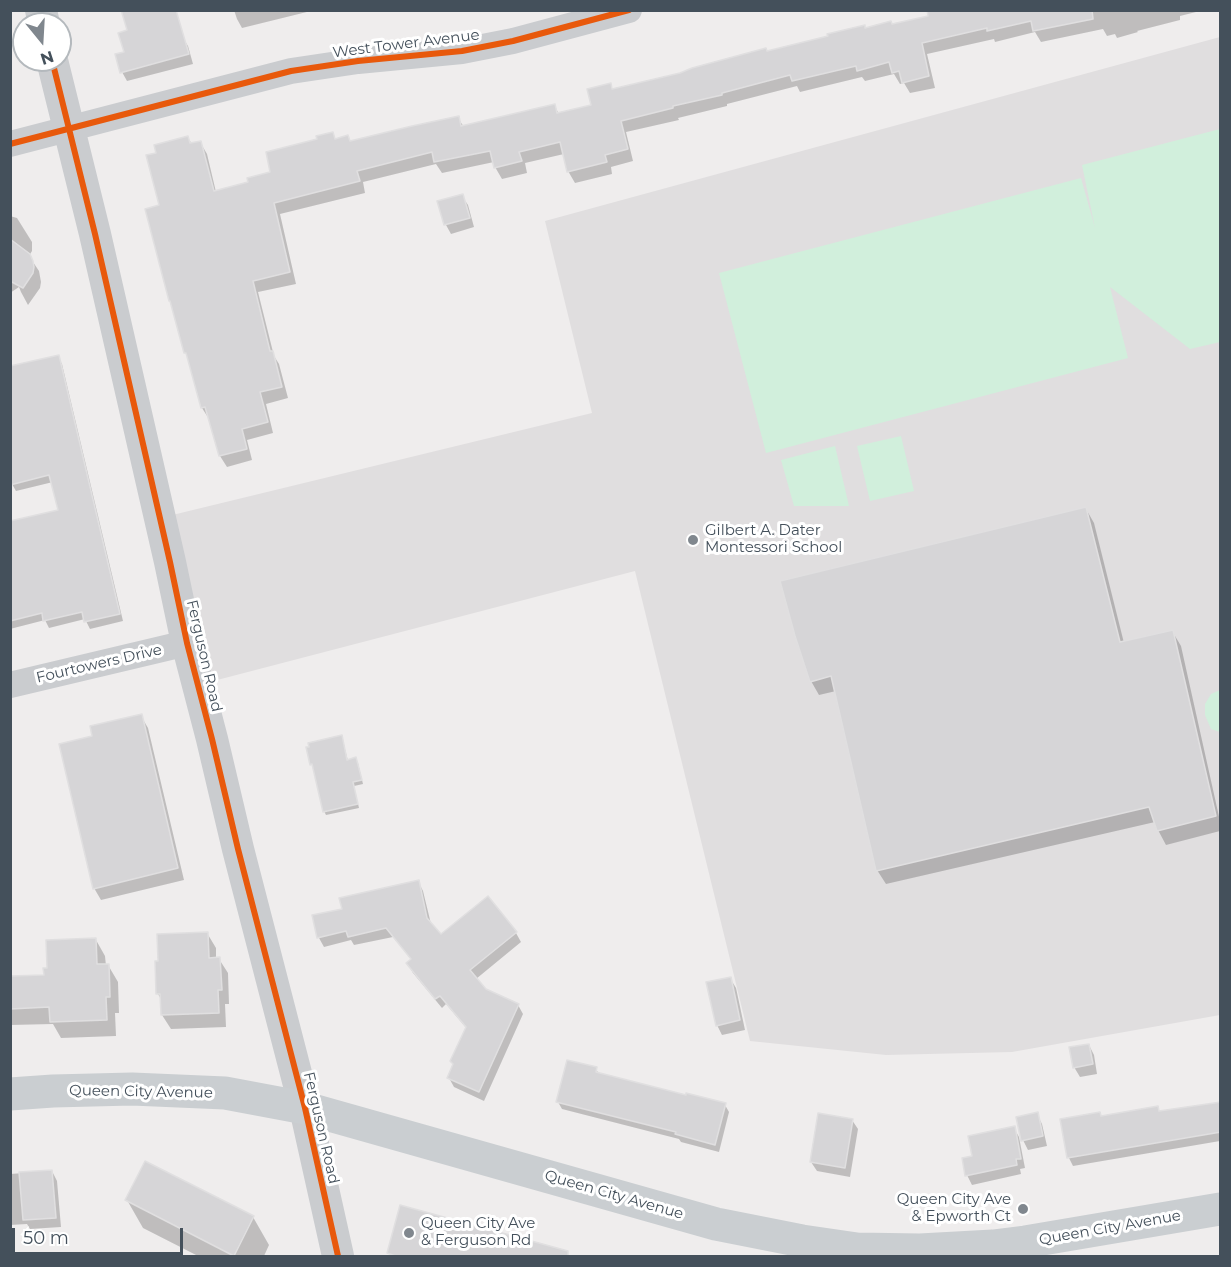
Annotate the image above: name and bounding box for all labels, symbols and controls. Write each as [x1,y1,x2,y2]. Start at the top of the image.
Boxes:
north arrow [12,12,72,72]
street label: West Tower Avenue [332,26,480,62]
text: N [38,47,56,69]
place label: Gilbert A. Dater Montessori School [705,522,842,557]
marker: Gilbert A. Dater Montessori School [686,533,700,547]
street label: Ferguson Road [182,598,226,714]
street label: Fourtowers Drive [34,641,164,687]
street label: Ferguson Road [299,1070,343,1186]
street label: Queen City Avenue [69,1082,213,1102]
street label: Queen City Avenue [542,1167,686,1223]
place label: Queen City Ave & Epworth Ct [897,1191,1011,1226]
marker: Queen City Ave & Epworth Ct [1016,1202,1030,1216]
street label: Queen City Avenue [1038,1207,1182,1249]
place label: Queen City Ave & Ferguson Rd [421,1215,535,1250]
scale bar [15,1216,186,1254]
marker: Queen City Ave & Ferguson Rd [402,1226,416,1240]
text: 50 m [23,1227,69,1249]

